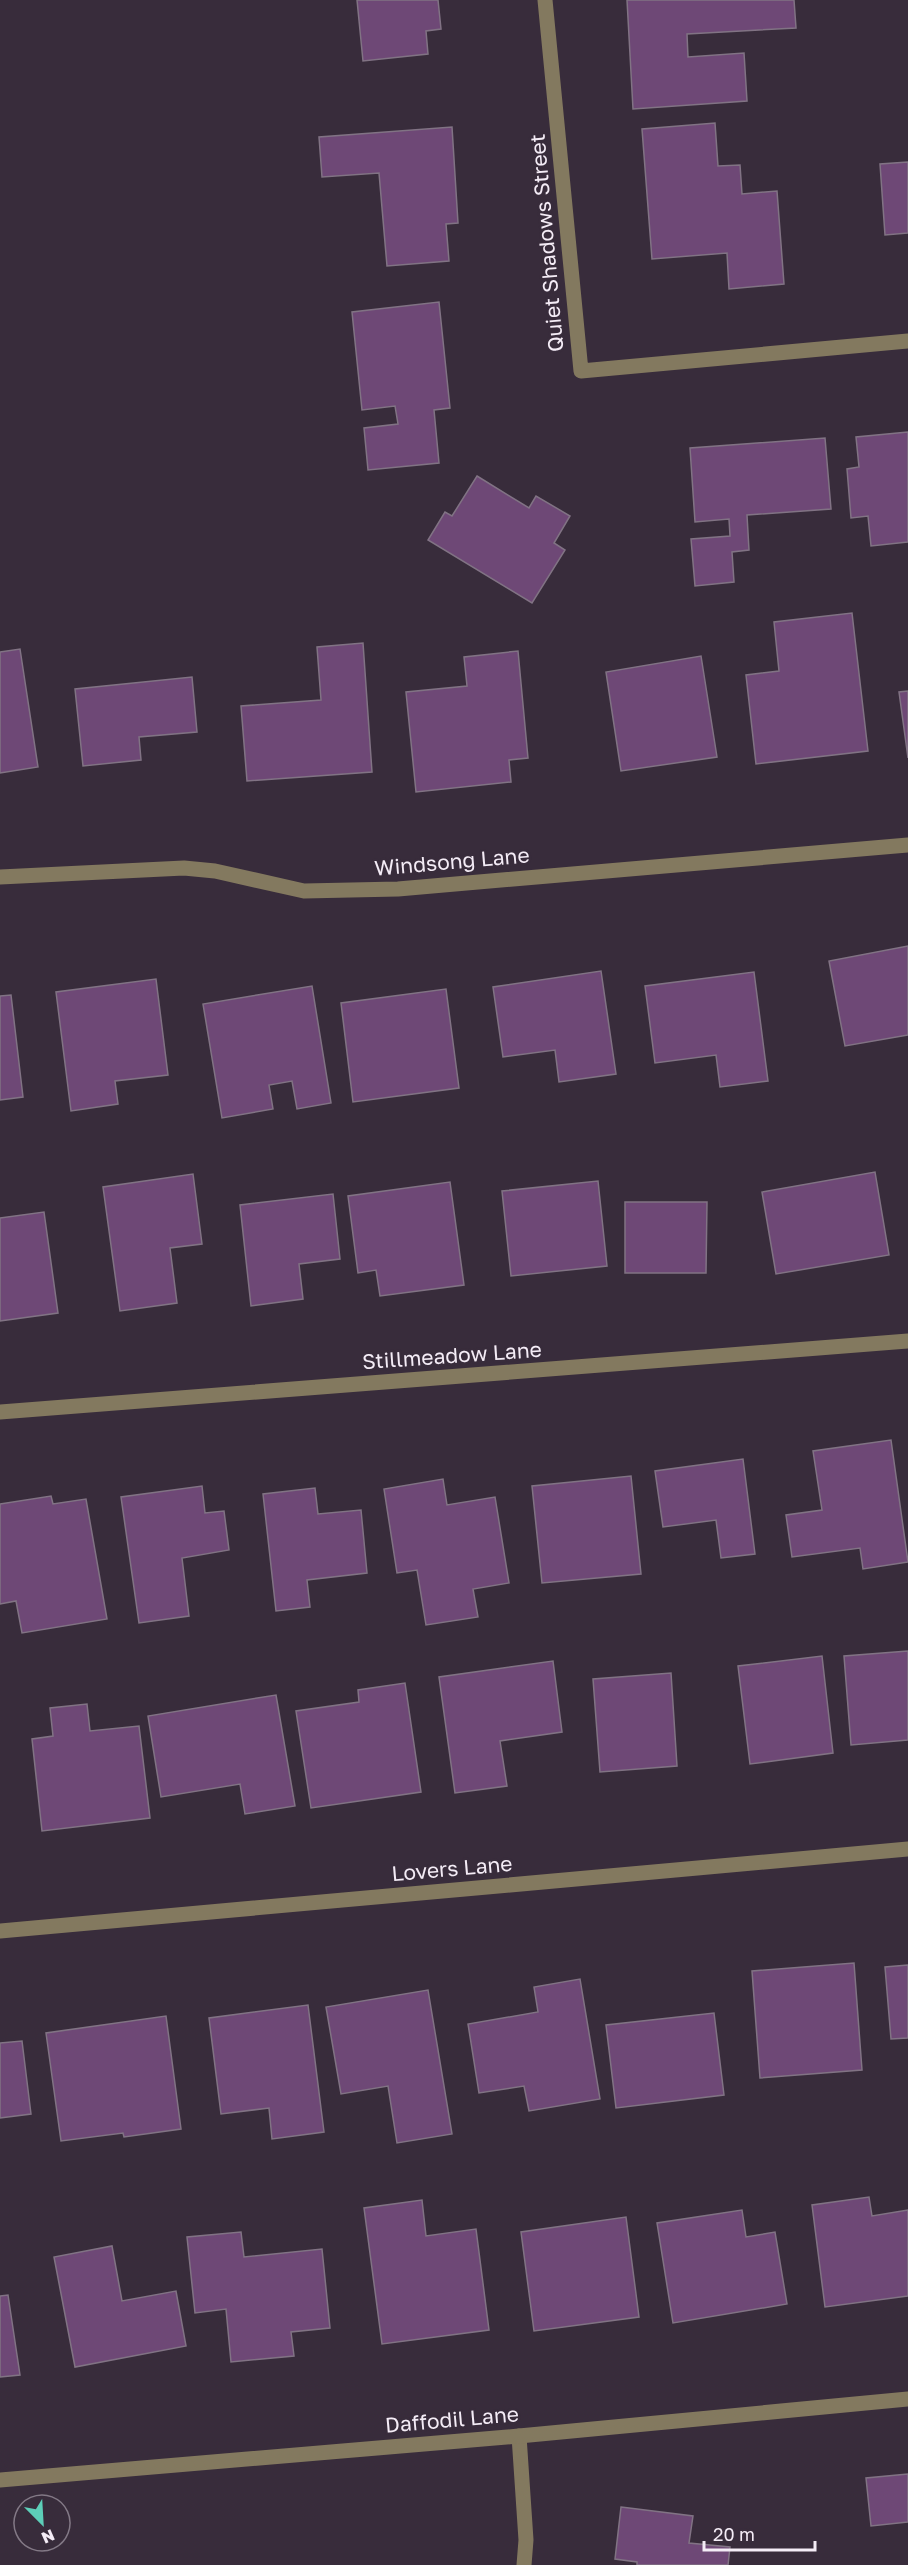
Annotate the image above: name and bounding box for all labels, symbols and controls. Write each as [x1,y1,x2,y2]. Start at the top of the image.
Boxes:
street label: Quiet Shadows Street [524,133,568,353]
street label: Windsong Lane [373,841,531,881]
street label: Stillmeadow Lane [361,1336,543,1374]
street label: Lovers Lane [390,1850,513,1886]
street label: Daffodil Lane [384,2400,520,2438]
north arrow [12,2493,72,2553]
scale bar [704,2514,815,2552]
text: 20 m [713,2523,755,2545]
text: N [38,2525,58,2548]

